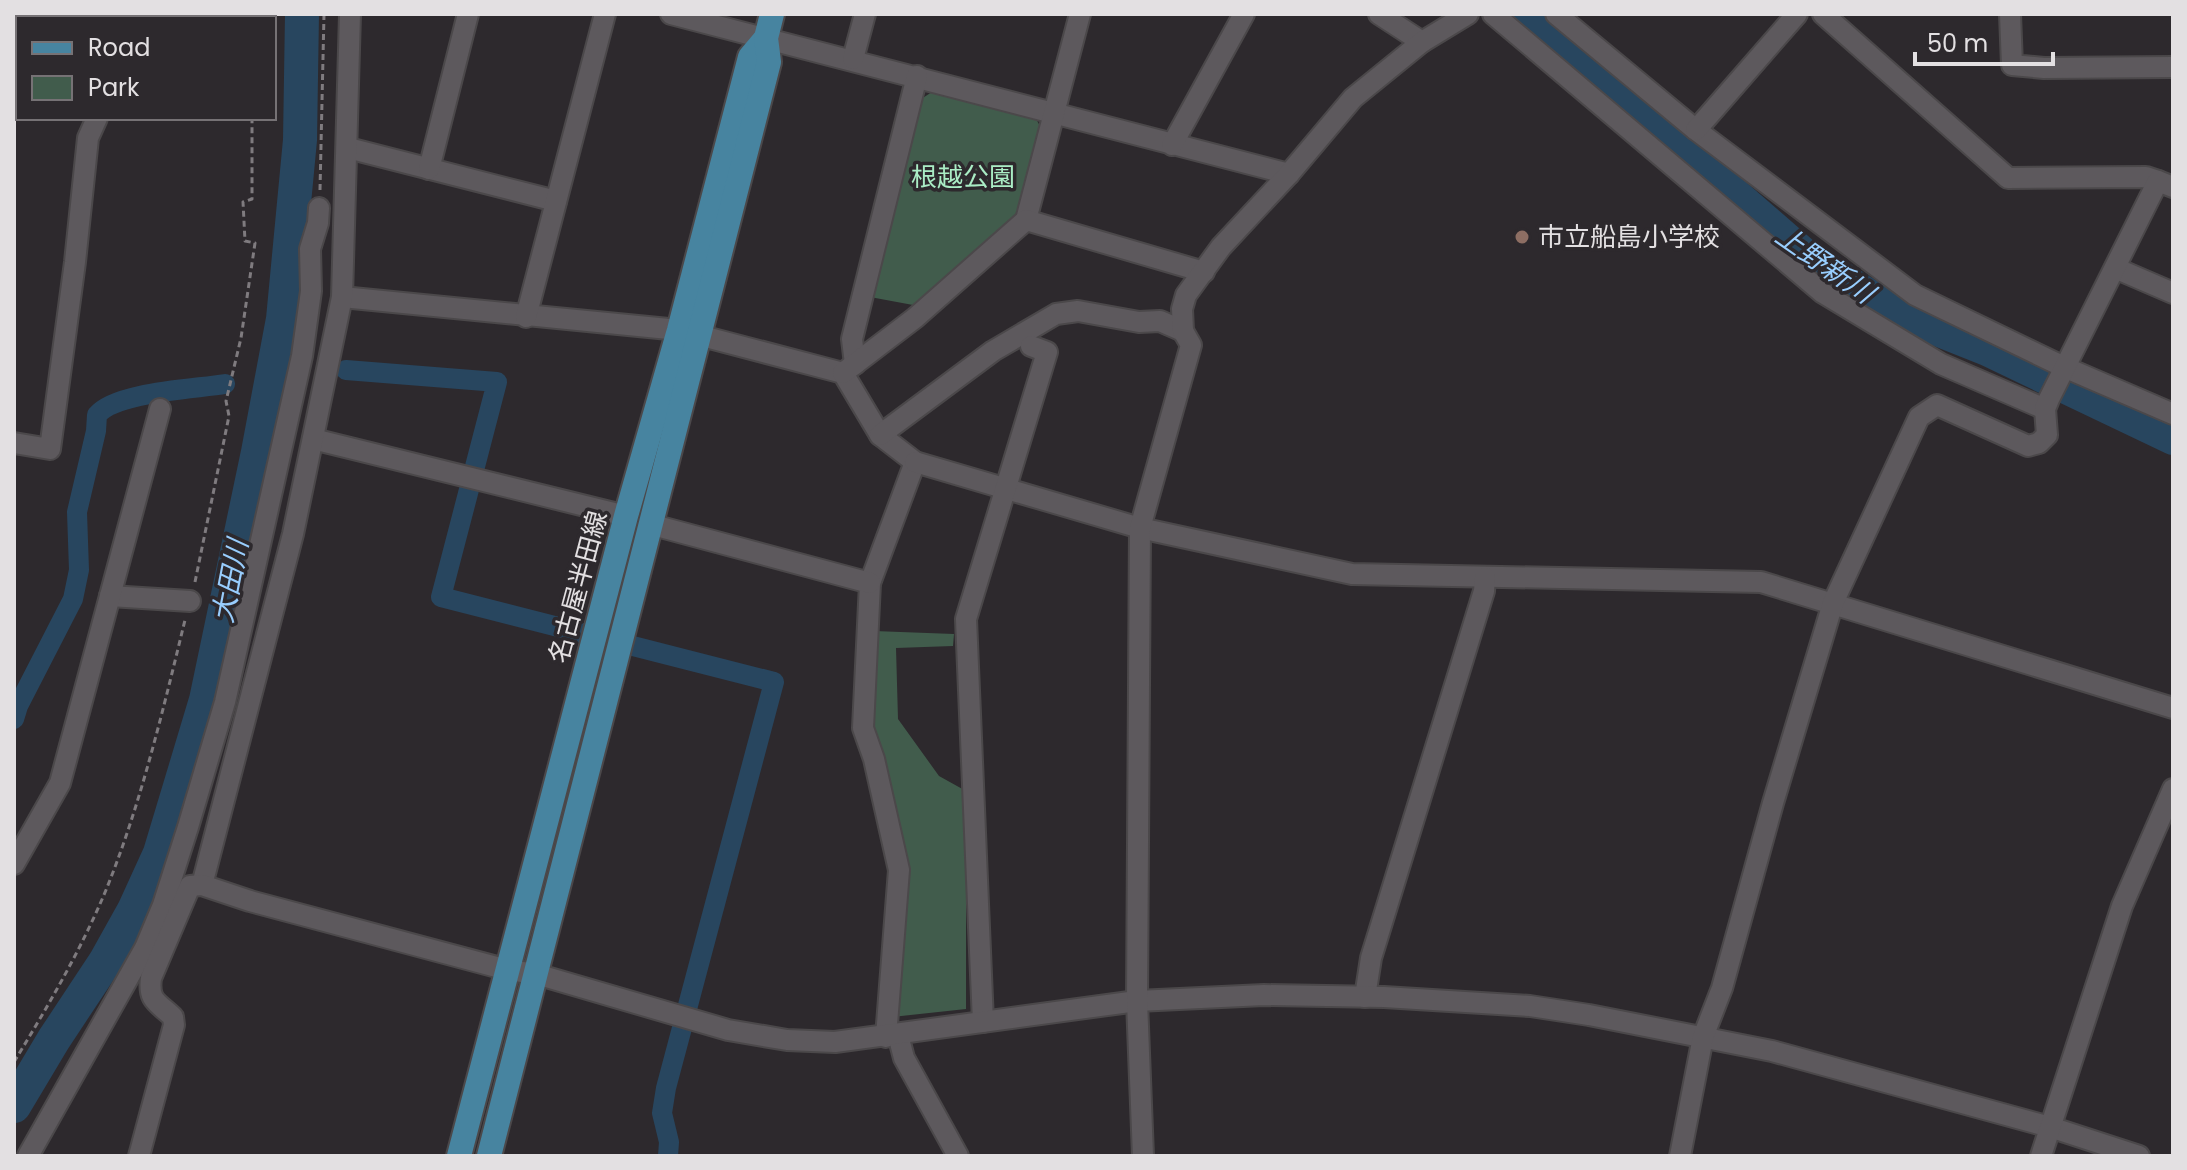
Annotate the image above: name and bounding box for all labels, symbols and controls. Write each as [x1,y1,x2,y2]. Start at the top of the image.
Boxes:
legend [16,16,276,120]
scale bar [1915,16,2053,66]
text: 50 m [1927,27,1988,60]
text: Road [88,31,150,64]
text: Park [88,71,140,104]
park label: 根越公園 [911,159,1015,195]
water label: 上野新川 [1768,216,1884,314]
place label: 市立船島小学校 [1538,219,1720,255]
marker: 市立船島小学校 [1513,228,1531,246]
street label: 名古屋半田線 [540,507,616,667]
water label: 大田川 [203,533,258,626]

